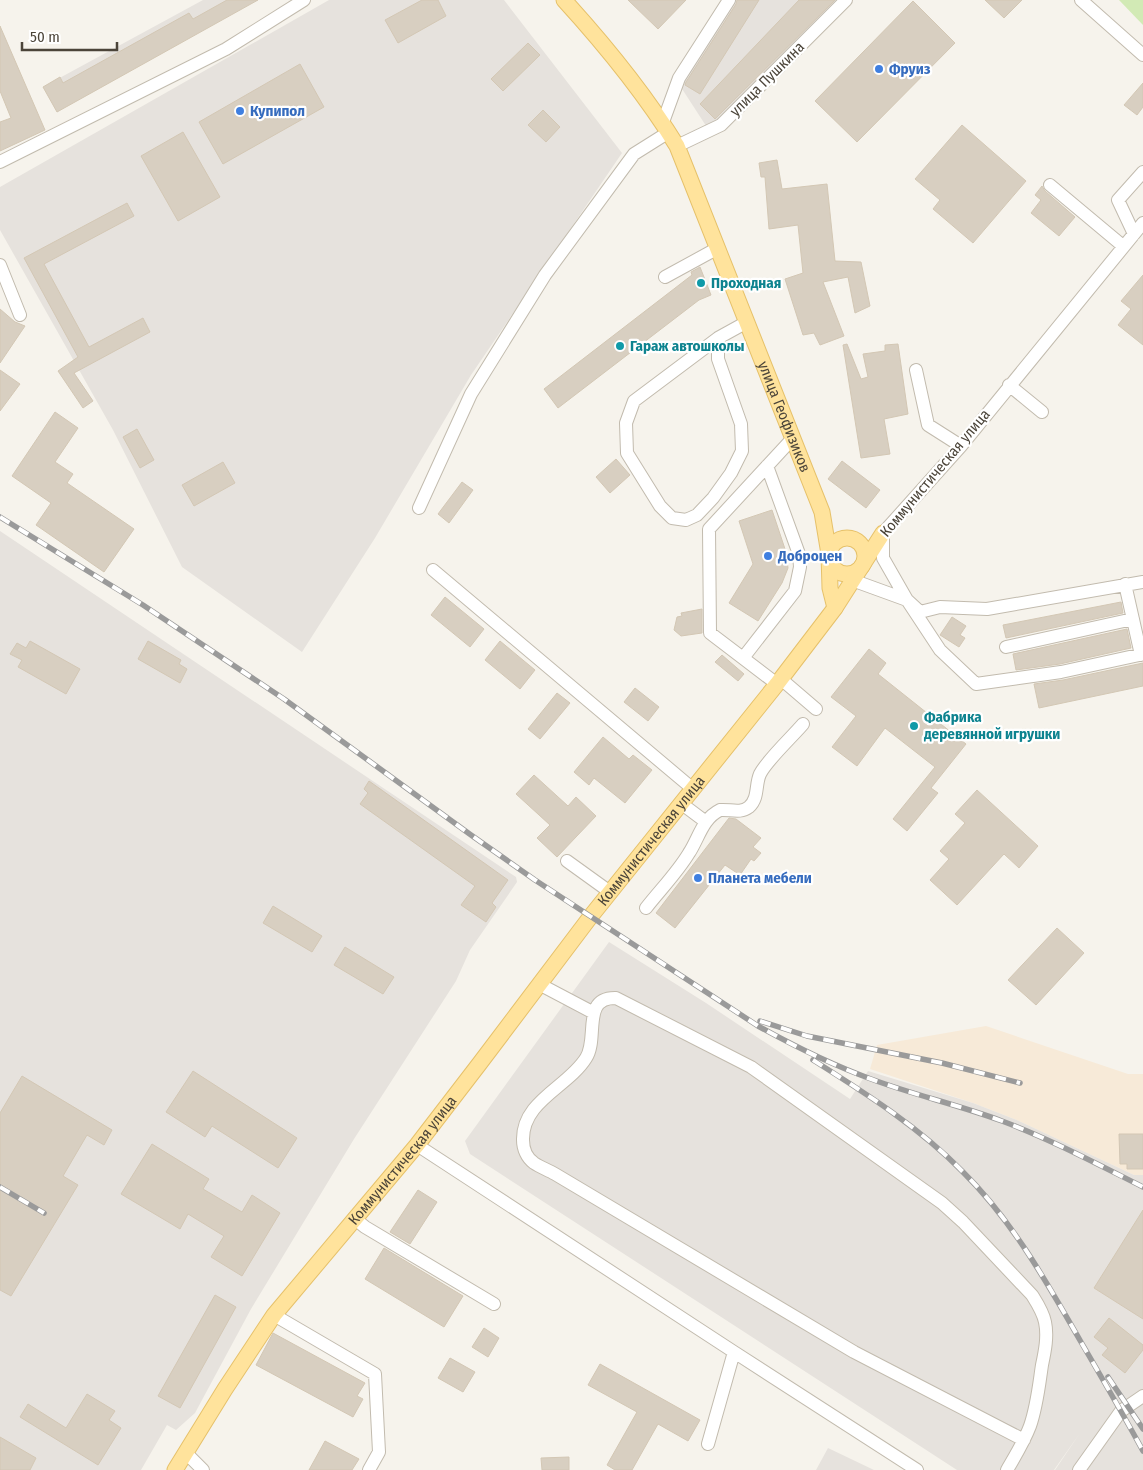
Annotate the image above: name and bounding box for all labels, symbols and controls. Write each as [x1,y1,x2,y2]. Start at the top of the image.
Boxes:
scale bar [22,20,118,52]
text: 50 m [30,28,60,46]
street label: улица Пушкина [726,38,808,120]
place label: Фруиз [889,60,931,78]
marker: Фруиз [873,63,885,75]
place label: Купипол [250,102,305,120]
marker: Купипол [234,105,246,117]
place label: Проходная [711,274,781,292]
marker: Проходная [695,277,707,289]
place label: Гараж автошколы [630,337,745,355]
marker: Гараж автошколы [614,340,626,352]
street label: улица Геофизиков [754,358,814,475]
street label: Коммунистическая улица [876,406,994,540]
place label: Доброцен [777,547,842,565]
marker: Доброцен [762,550,774,562]
place label: Фабрика деревянной игрушки [923,708,1060,743]
marker: Фабрика деревянной игрушки [908,720,920,732]
street label: Коммунистическая улица [594,772,709,909]
place label: Планета мебели [708,869,812,887]
marker: Планета мебели [692,872,704,884]
street label: Коммунистическая улица [345,1092,460,1229]

